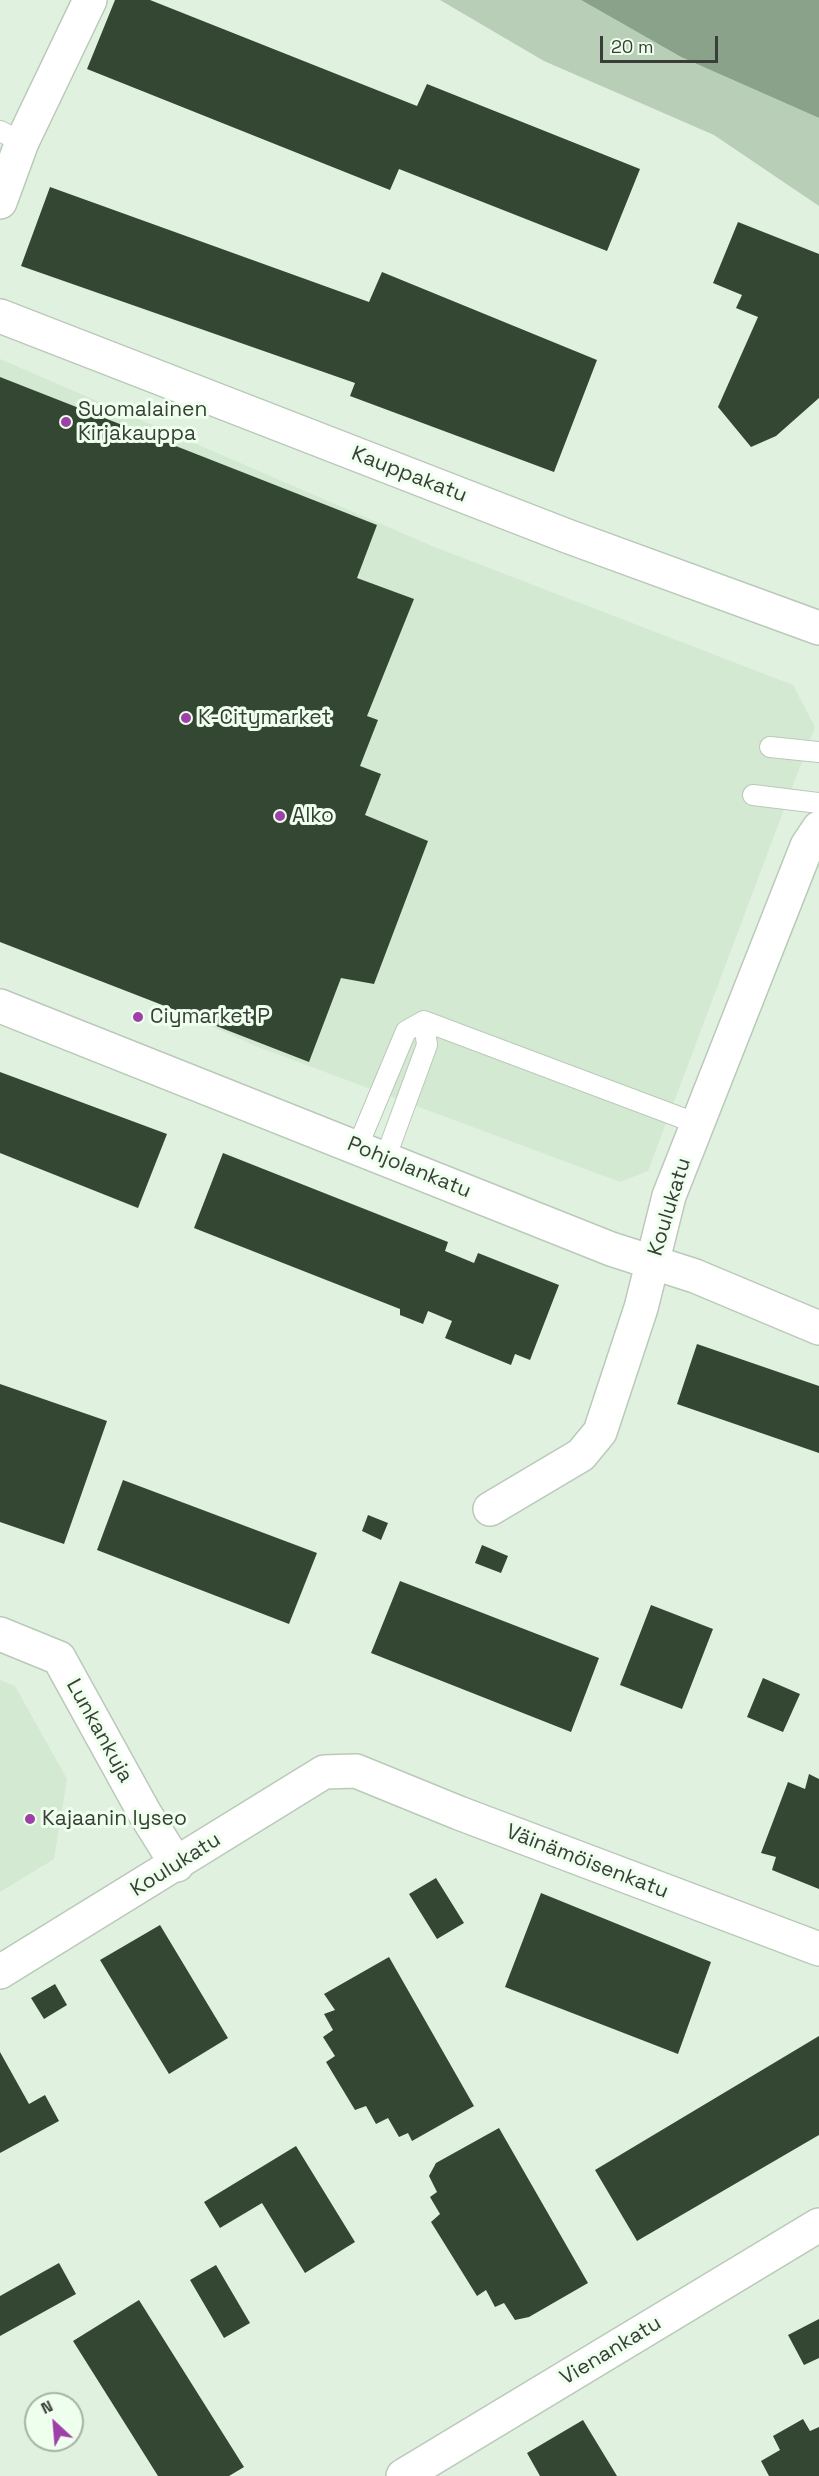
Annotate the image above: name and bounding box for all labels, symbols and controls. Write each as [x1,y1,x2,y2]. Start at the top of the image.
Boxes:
scale bar [603,24,722,62]
text: 20 m [611,35,654,58]
place label: Suomalainen Kirjakauppa [78,397,207,447]
marker: Suomalainen Kirjakauppa [59,415,73,429]
street label: Kauppakatu [348,441,470,509]
place label: K-Citymarket [198,705,331,731]
marker: K-Citymarket [179,711,193,725]
place label: Alko [292,803,334,829]
marker: Alko [273,809,287,823]
place label: Ciymarket P [150,1004,270,1030]
marker: Ciymarket P [131,1010,145,1024]
street label: Pohjolankatu [343,1132,475,1204]
street label: Koulukatu [643,1155,697,1259]
street label: Lunkankuja [60,1675,138,1787]
place label: Kajaanin lyseo [42,1806,187,1832]
marker: Kajaanin lyseo [23,1812,37,1826]
street label: Väinämöisenkatu [502,1819,672,1905]
street label: Koulukatu [126,1828,226,1902]
street label: Vienankatu [556,2311,666,2391]
north arrow [24,2392,84,2452]
text: N [37,2395,56,2419]

